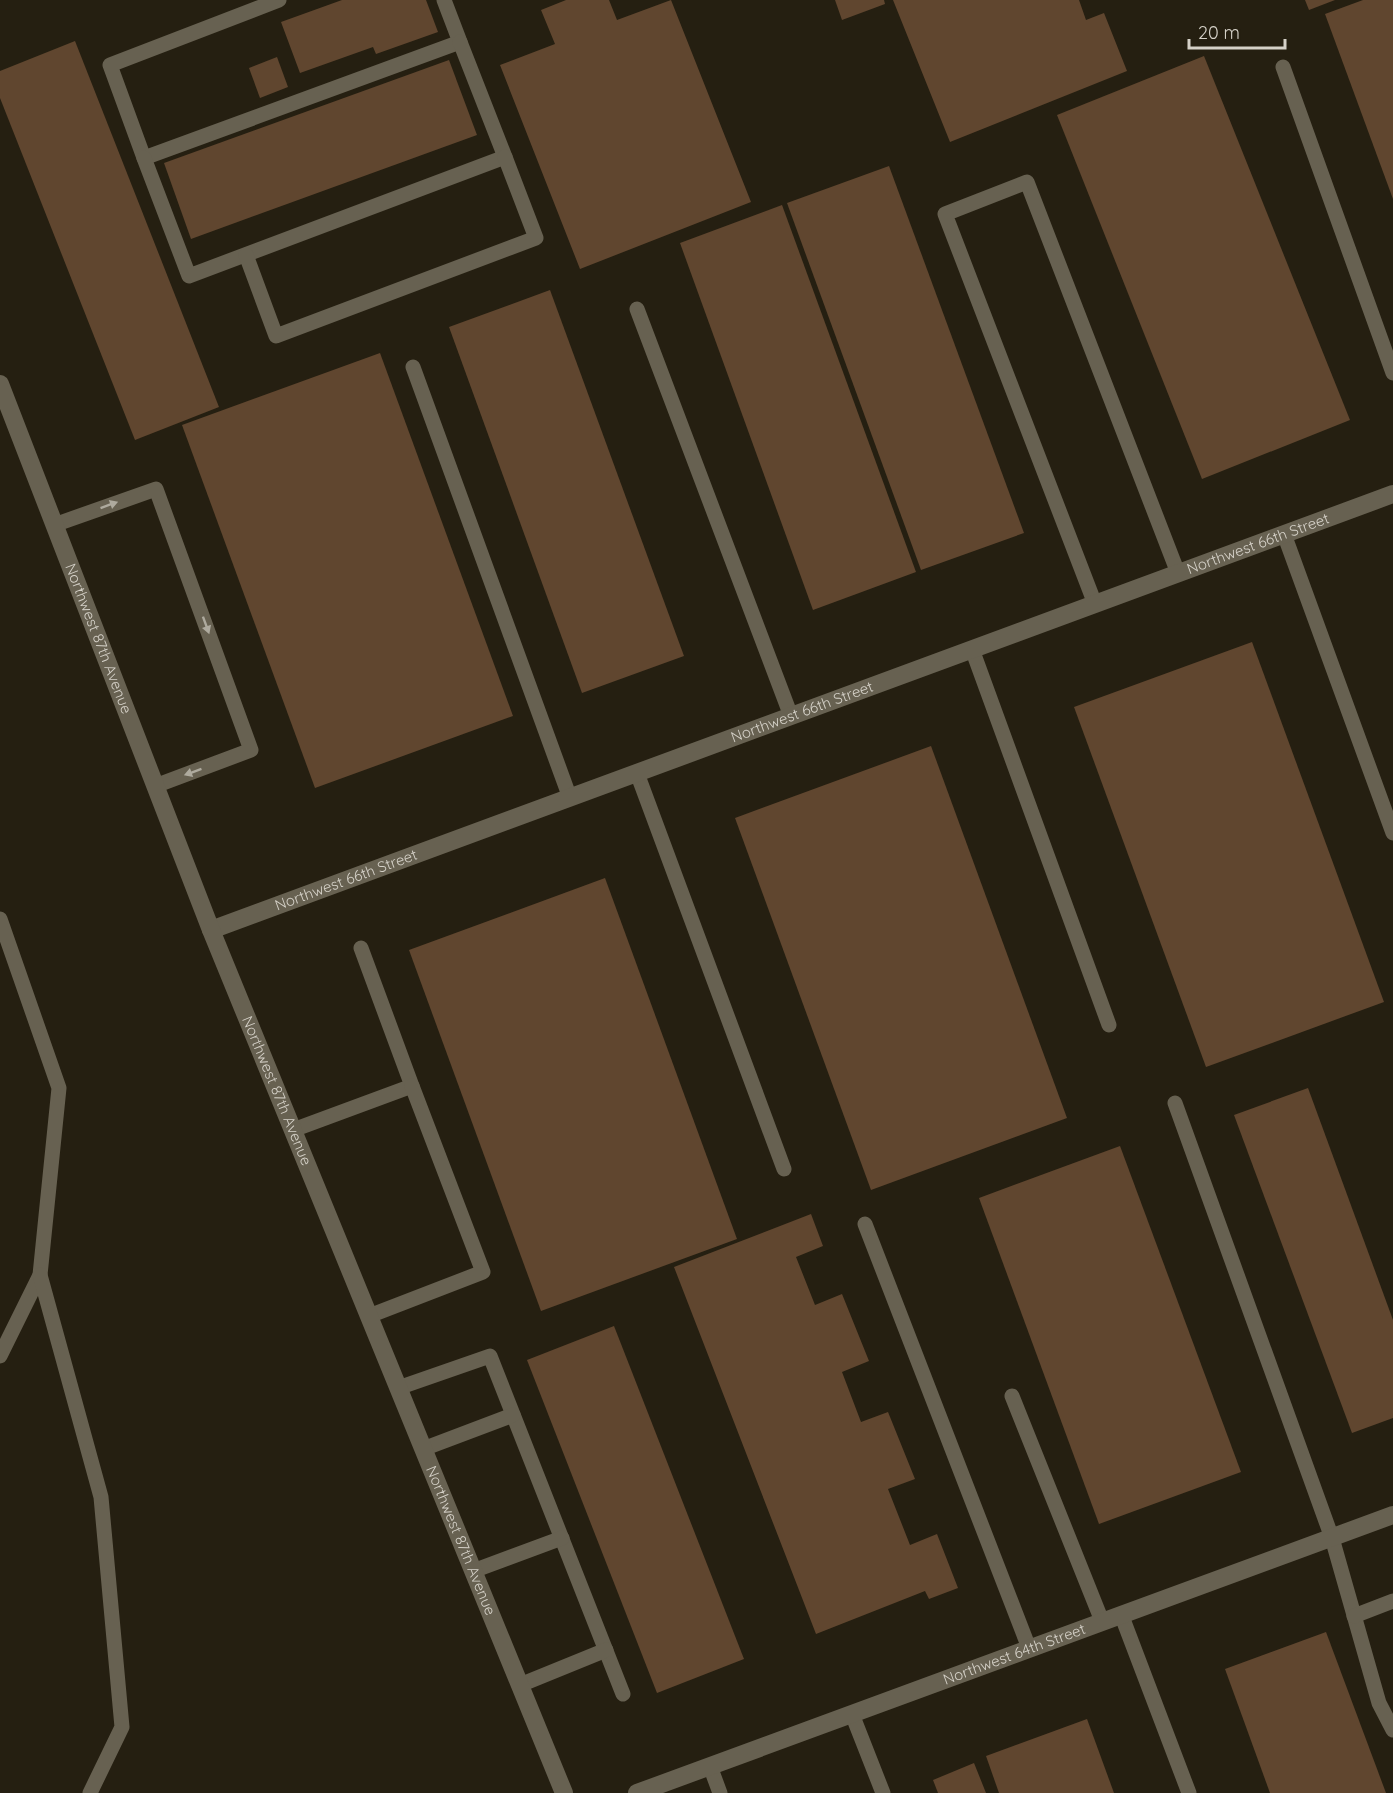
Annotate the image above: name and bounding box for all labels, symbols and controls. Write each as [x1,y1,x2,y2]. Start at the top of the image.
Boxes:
scale bar [1189,12,1285,50]
text: 20 m [1198,21,1240,44]
one-way arrow [101,500,119,510]
street label: Northwest 66th Street [1184,508,1332,578]
street label: Northwest 87th Avenue [61,560,137,716]
one-way arrow [201,617,211,635]
street label: Northwest 66th Street [728,677,876,746]
one-way arrow [184,767,202,777]
street label: Northwest 66th Street [272,845,420,915]
street label: Northwest 87th Avenue [238,1013,316,1168]
street label: Northwest 87th Avenue [422,1463,500,1618]
street label: Northwest 64th Street [940,1619,1088,1689]

